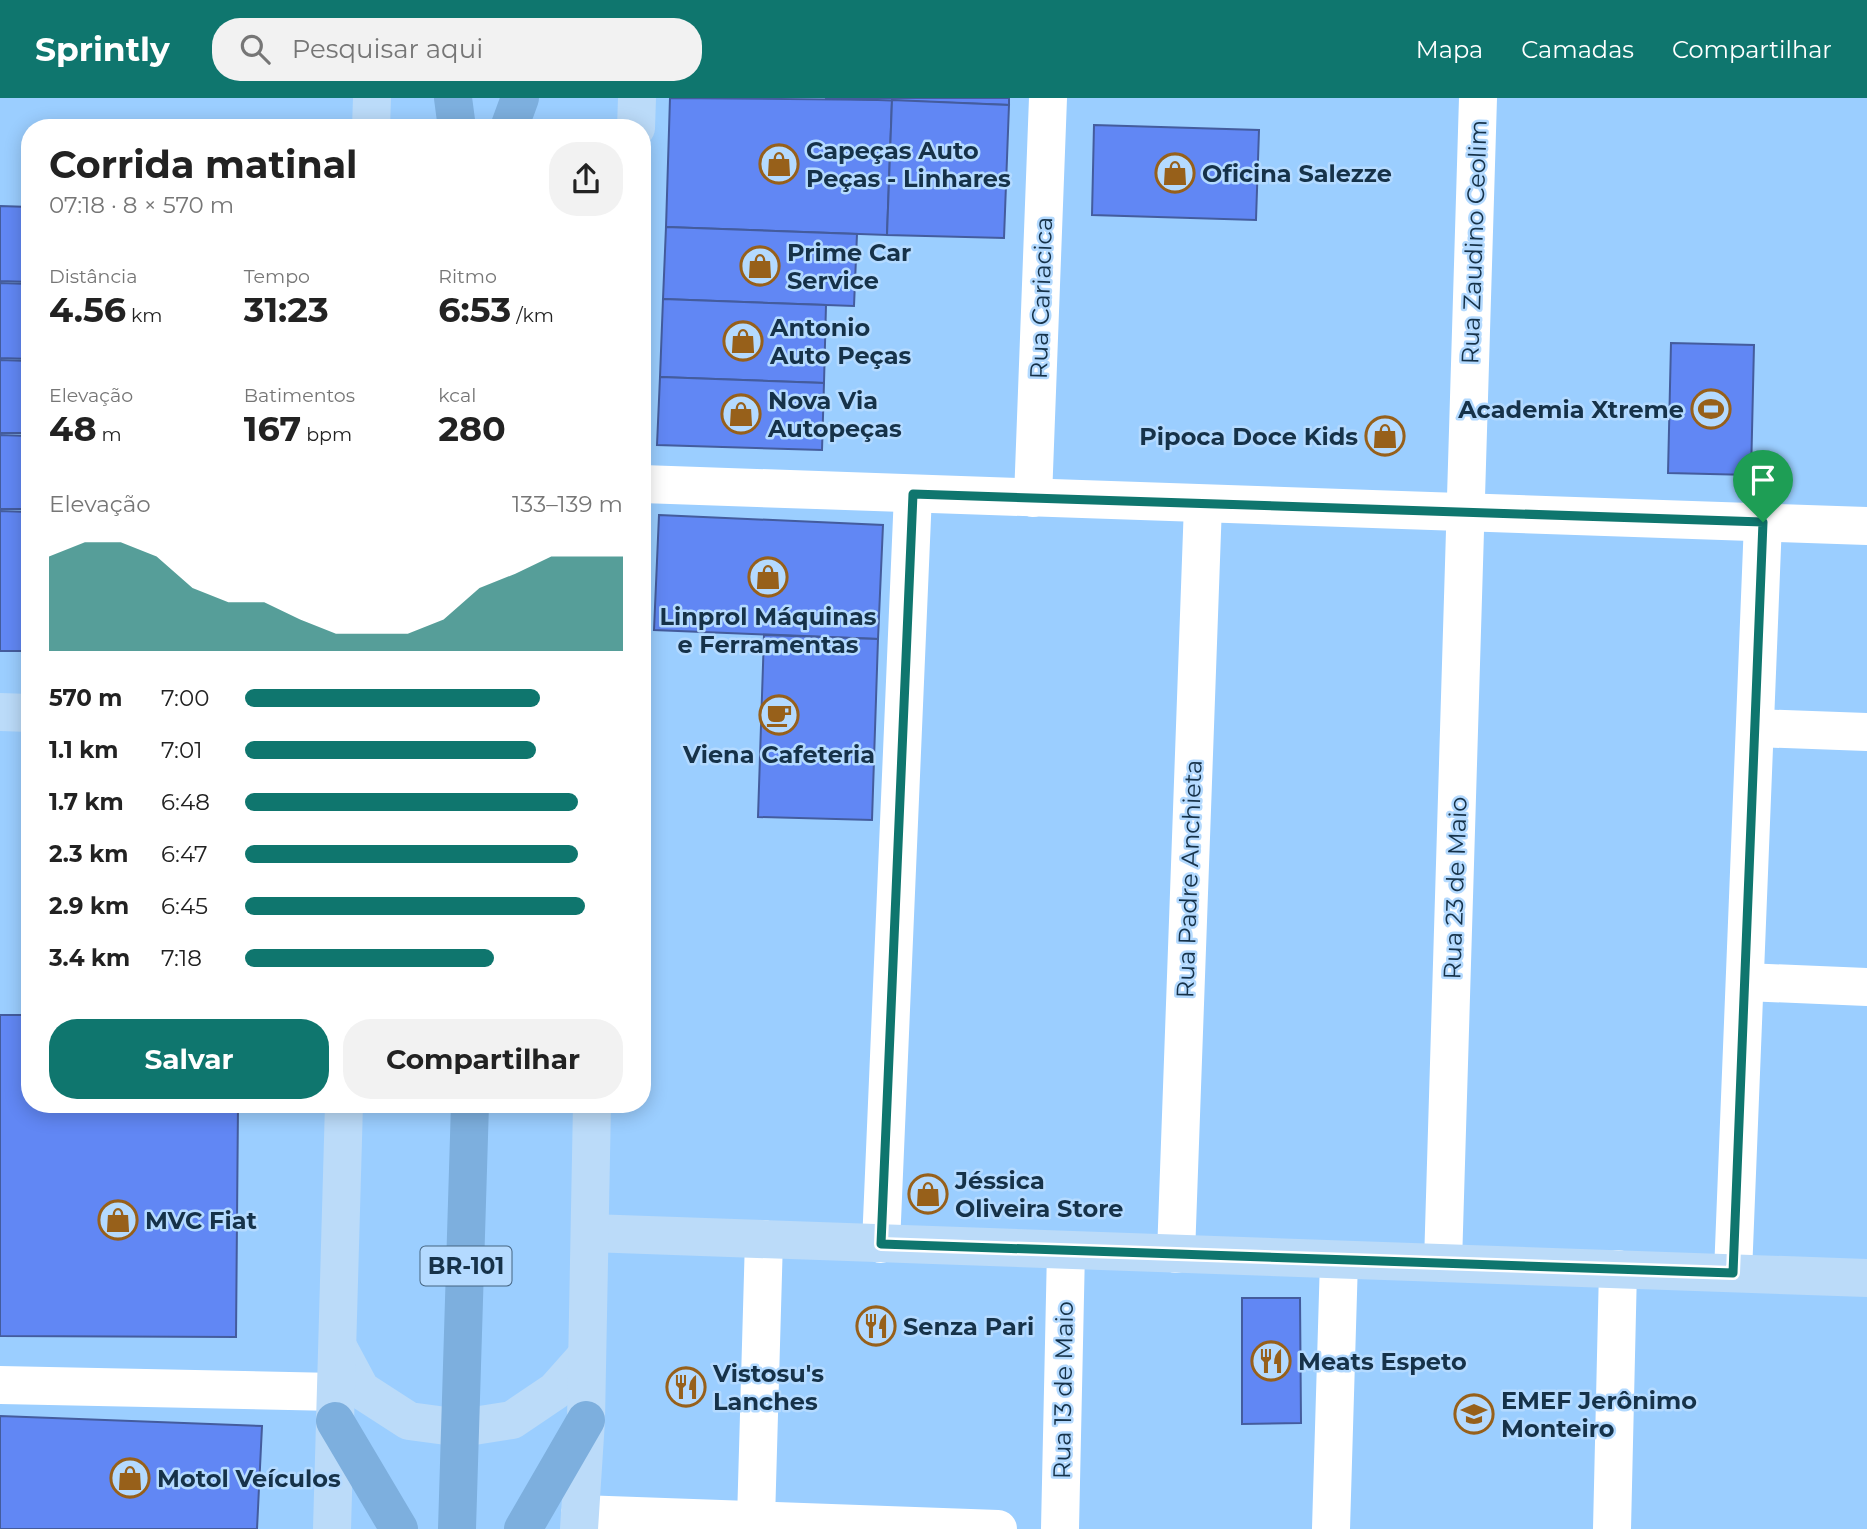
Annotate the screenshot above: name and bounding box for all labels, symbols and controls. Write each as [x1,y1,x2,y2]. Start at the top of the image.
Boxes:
search box [212,18,702,81]
text: Sprintly [35,29,170,69]
icon: search [236,30,274,68]
text: Pesquisar aqui [292,33,483,65]
text: Mapa [1416,35,1483,64]
text: Camadas [1521,35,1634,64]
text: Compartilhar [1672,35,1832,64]
street label: Rua Zaudino Ceolim [1455,119,1493,365]
place label: Capeças Auto Peças - Linhares [806,136,1011,193]
text: Corrida matinal [49,141,358,188]
button: share [549,142,623,216]
shop icon: Capeças Auto Peças - Linhares [758,143,800,185]
shop icon: Oficina Salezze [1154,152,1196,194]
place label: Oficina Salezze [1202,159,1392,188]
text: 07:18 · 8 × 570 m [49,191,234,219]
street label: Rua Cariacica [1024,216,1058,380]
place label: Prime Car Service [787,238,911,295]
shop icon: Prime Car Service [739,245,781,287]
text: Distância [49,265,137,288]
text: Tempo [244,265,310,288]
text: Ritmo [438,265,497,288]
text: 4.56 [49,288,126,331]
text: 31:23 [244,288,329,331]
text: 6:53 [438,288,511,331]
text: km [126,304,162,327]
text: /km [511,304,554,327]
place label: Antonio Auto Peças [769,313,912,370]
shop icon: Antonio Auto Peças [722,320,764,362]
text: Elevação [49,384,133,407]
text: Batimentos [244,384,355,407]
text: kcal [438,384,476,407]
place label: Nova Via Autopeças [767,386,902,443]
sports icon: Academia Xtreme [1690,388,1732,430]
shop icon: Nova Via Autopeças [720,393,762,435]
place label: Academia Xtreme [1457,395,1684,424]
text: 48 [49,407,97,450]
text: 167 [244,407,301,450]
text: 280 [438,407,506,450]
shop icon: Pipoca Doce Kids [1364,415,1406,457]
place label: Pipoca Doce Kids [1139,422,1358,451]
text: m [97,423,122,446]
text: bpm [301,423,352,446]
pin [1733,450,1793,522]
icon: arrive [1744,461,1782,499]
text: Elevação [49,490,151,518]
text: 133–139 m [512,490,623,518]
shop icon: Linprol Máquinas e Ferramentas [747,556,789,598]
place label: Linprol Máquinas e Ferramentas [660,602,877,659]
text: 570 m [49,684,122,712]
text: 7:00 [161,684,209,712]
cafe icon: Viena Cafeteria [758,694,800,736]
text: 1.1 km [49,736,118,764]
text: 7:01 [161,736,203,764]
place label: Viena Cafeteria [682,740,875,769]
street label: Rua Padre Anchieta [1170,759,1208,999]
text: 1.7 km [49,788,124,816]
text: 6:48 [161,788,210,816]
street label: Rua 23 de Maio [1437,796,1473,980]
text: 2.3 km [49,840,128,868]
text: 6:47 [161,840,208,868]
text: 2.9 km [49,892,129,920]
text: 6:45 [161,892,208,920]
text: 3.4 km [49,944,130,972]
text: 7:18 [161,944,202,972]
button: Salvar [49,1019,329,1099]
button: Compartilhar [343,1019,623,1099]
place label: Jéssica Oliveira Store [954,1166,1123,1223]
shop icon: Jéssica Oliveira Store [907,1173,949,1215]
shop icon: MVC Fiat [97,1199,139,1241]
place label: MVC Fiat [145,1206,257,1235]
road number: BR-101 [420,1246,512,1286]
street label: Rua 13 de Maio [1047,1301,1079,1479]
restaurant icon: Senza Pari [855,1305,897,1347]
place label: Senza Pari [903,1312,1034,1341]
restaurant icon: Meats Espeto [1250,1340,1292,1382]
place label: Meats Espeto [1298,1347,1467,1376]
place label: Vistosu's Lanches [712,1359,824,1416]
restaurant icon: Vistosu's Lanches [665,1366,707,1408]
place label: EMEF Jerônimo Monteiro [1501,1386,1697,1443]
school or university icon: EMEF Jerônimo Monteiro [1453,1393,1495,1435]
shop icon: Motol Veículos [109,1457,151,1499]
place label: Motol Veículos [157,1464,341,1493]

